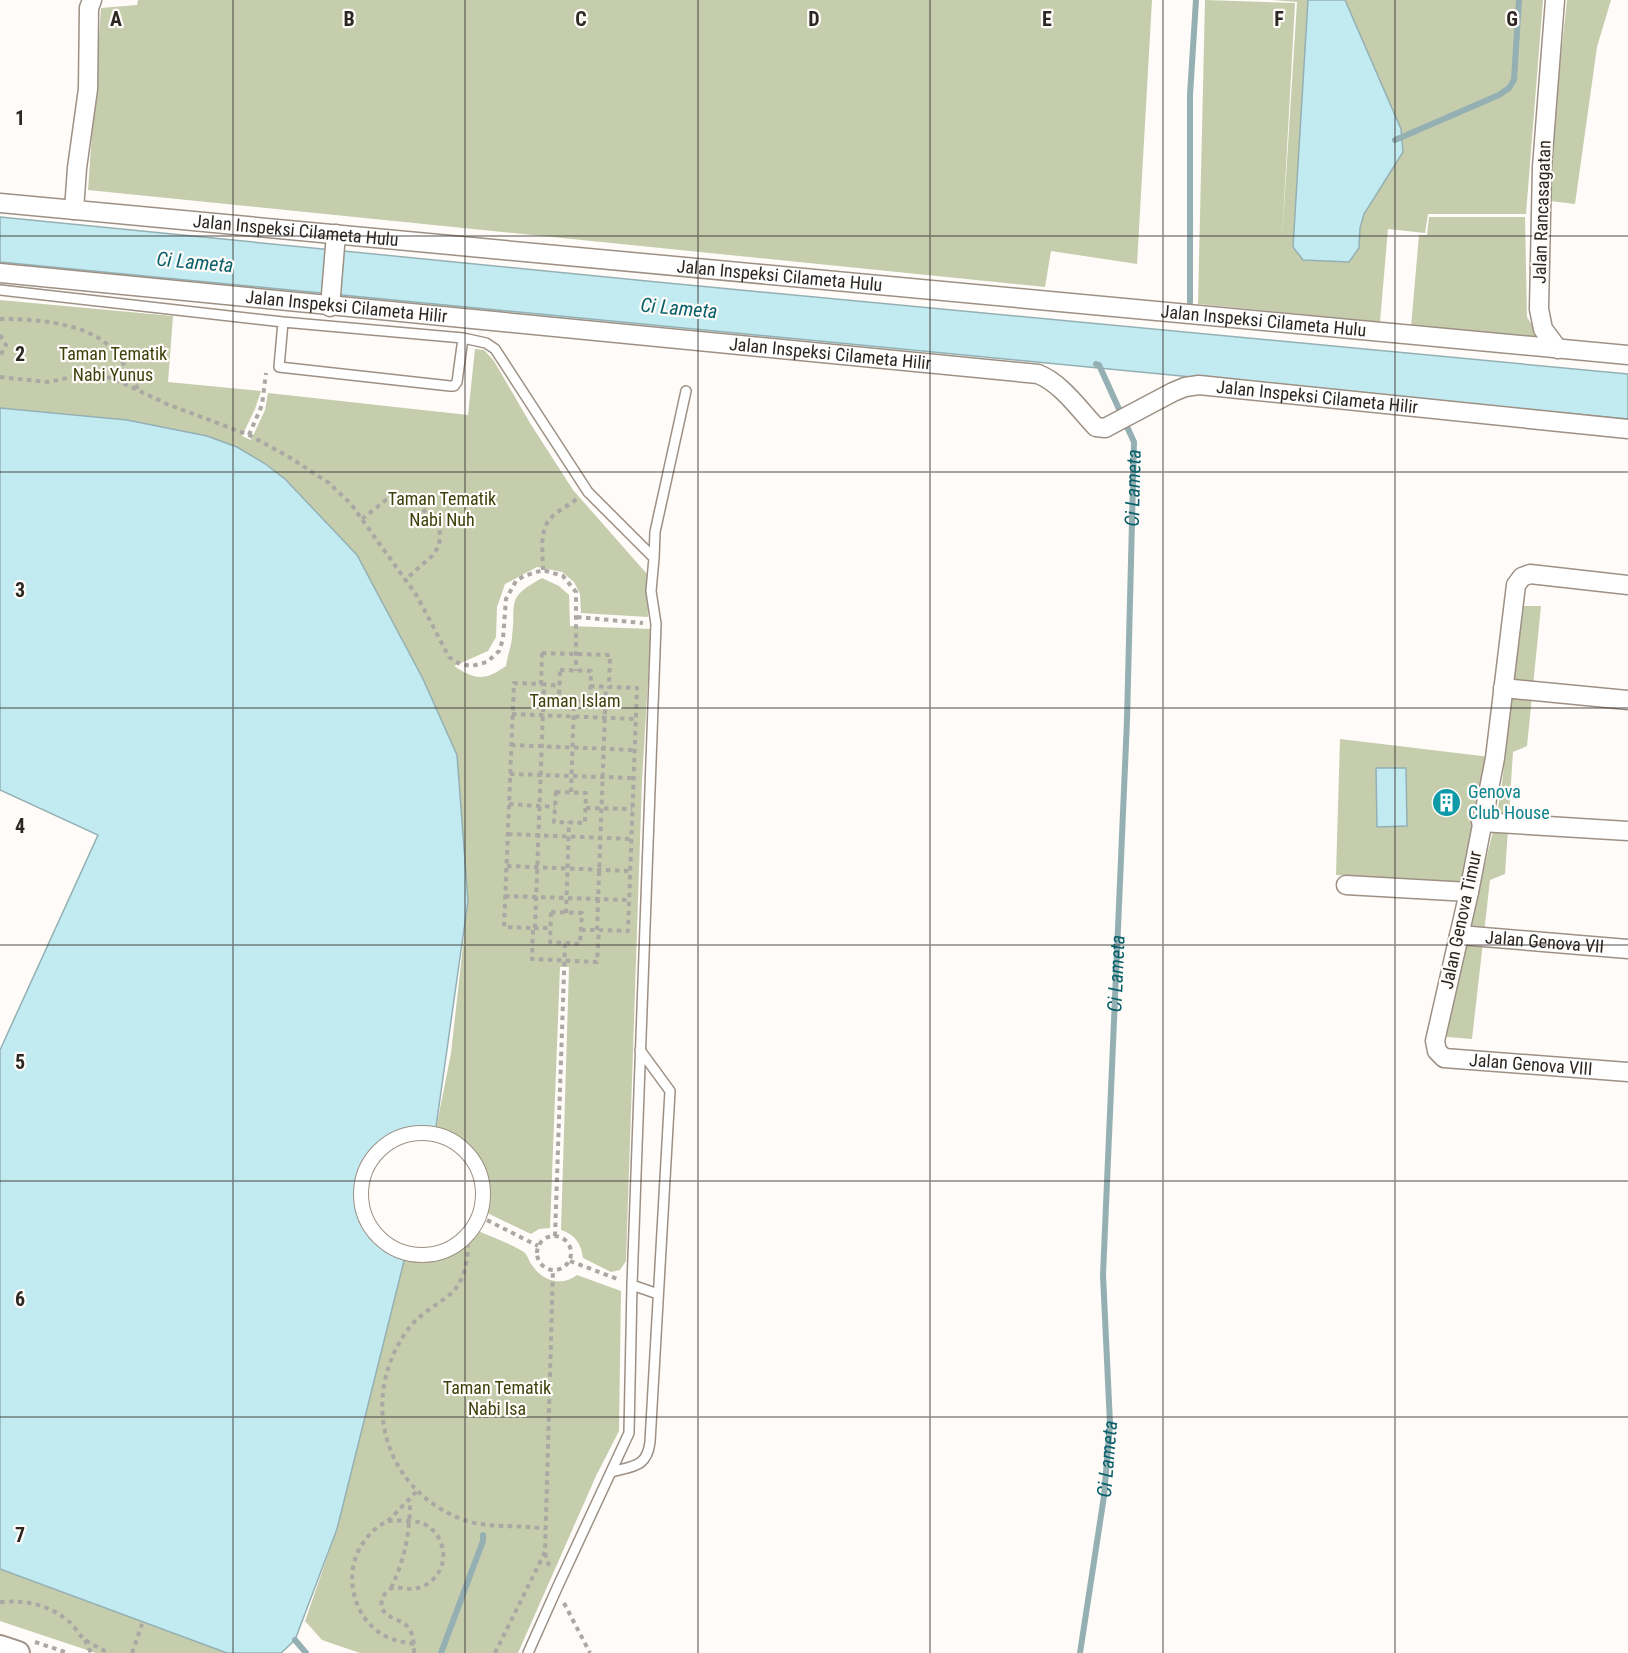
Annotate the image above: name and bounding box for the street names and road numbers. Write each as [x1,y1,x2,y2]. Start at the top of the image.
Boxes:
street label: Jalan Rancasagatan [1528,140,1555,284]
street label: Jalan Inspeksi Cilameta Hulu [192,210,399,250]
street label: Jalan Inspeksi Cilameta Hulu [676,255,883,295]
street label: Jalan Inspeksi Cilameta Hilir [245,286,449,327]
street label: Jalan Inspeksi Cilameta Hulu [1160,300,1367,341]
street label: Jalan Inspeksi Cilameta Hilir [728,333,933,374]
street label: Jalan Inspeksi Cilameta Hilir [1215,376,1420,417]
street label: Jalan Genova Timur [1436,848,1486,991]
street label: Jalan Genova VII [1485,926,1605,957]
street label: Jalan Genova VIII [1469,1049,1593,1079]

